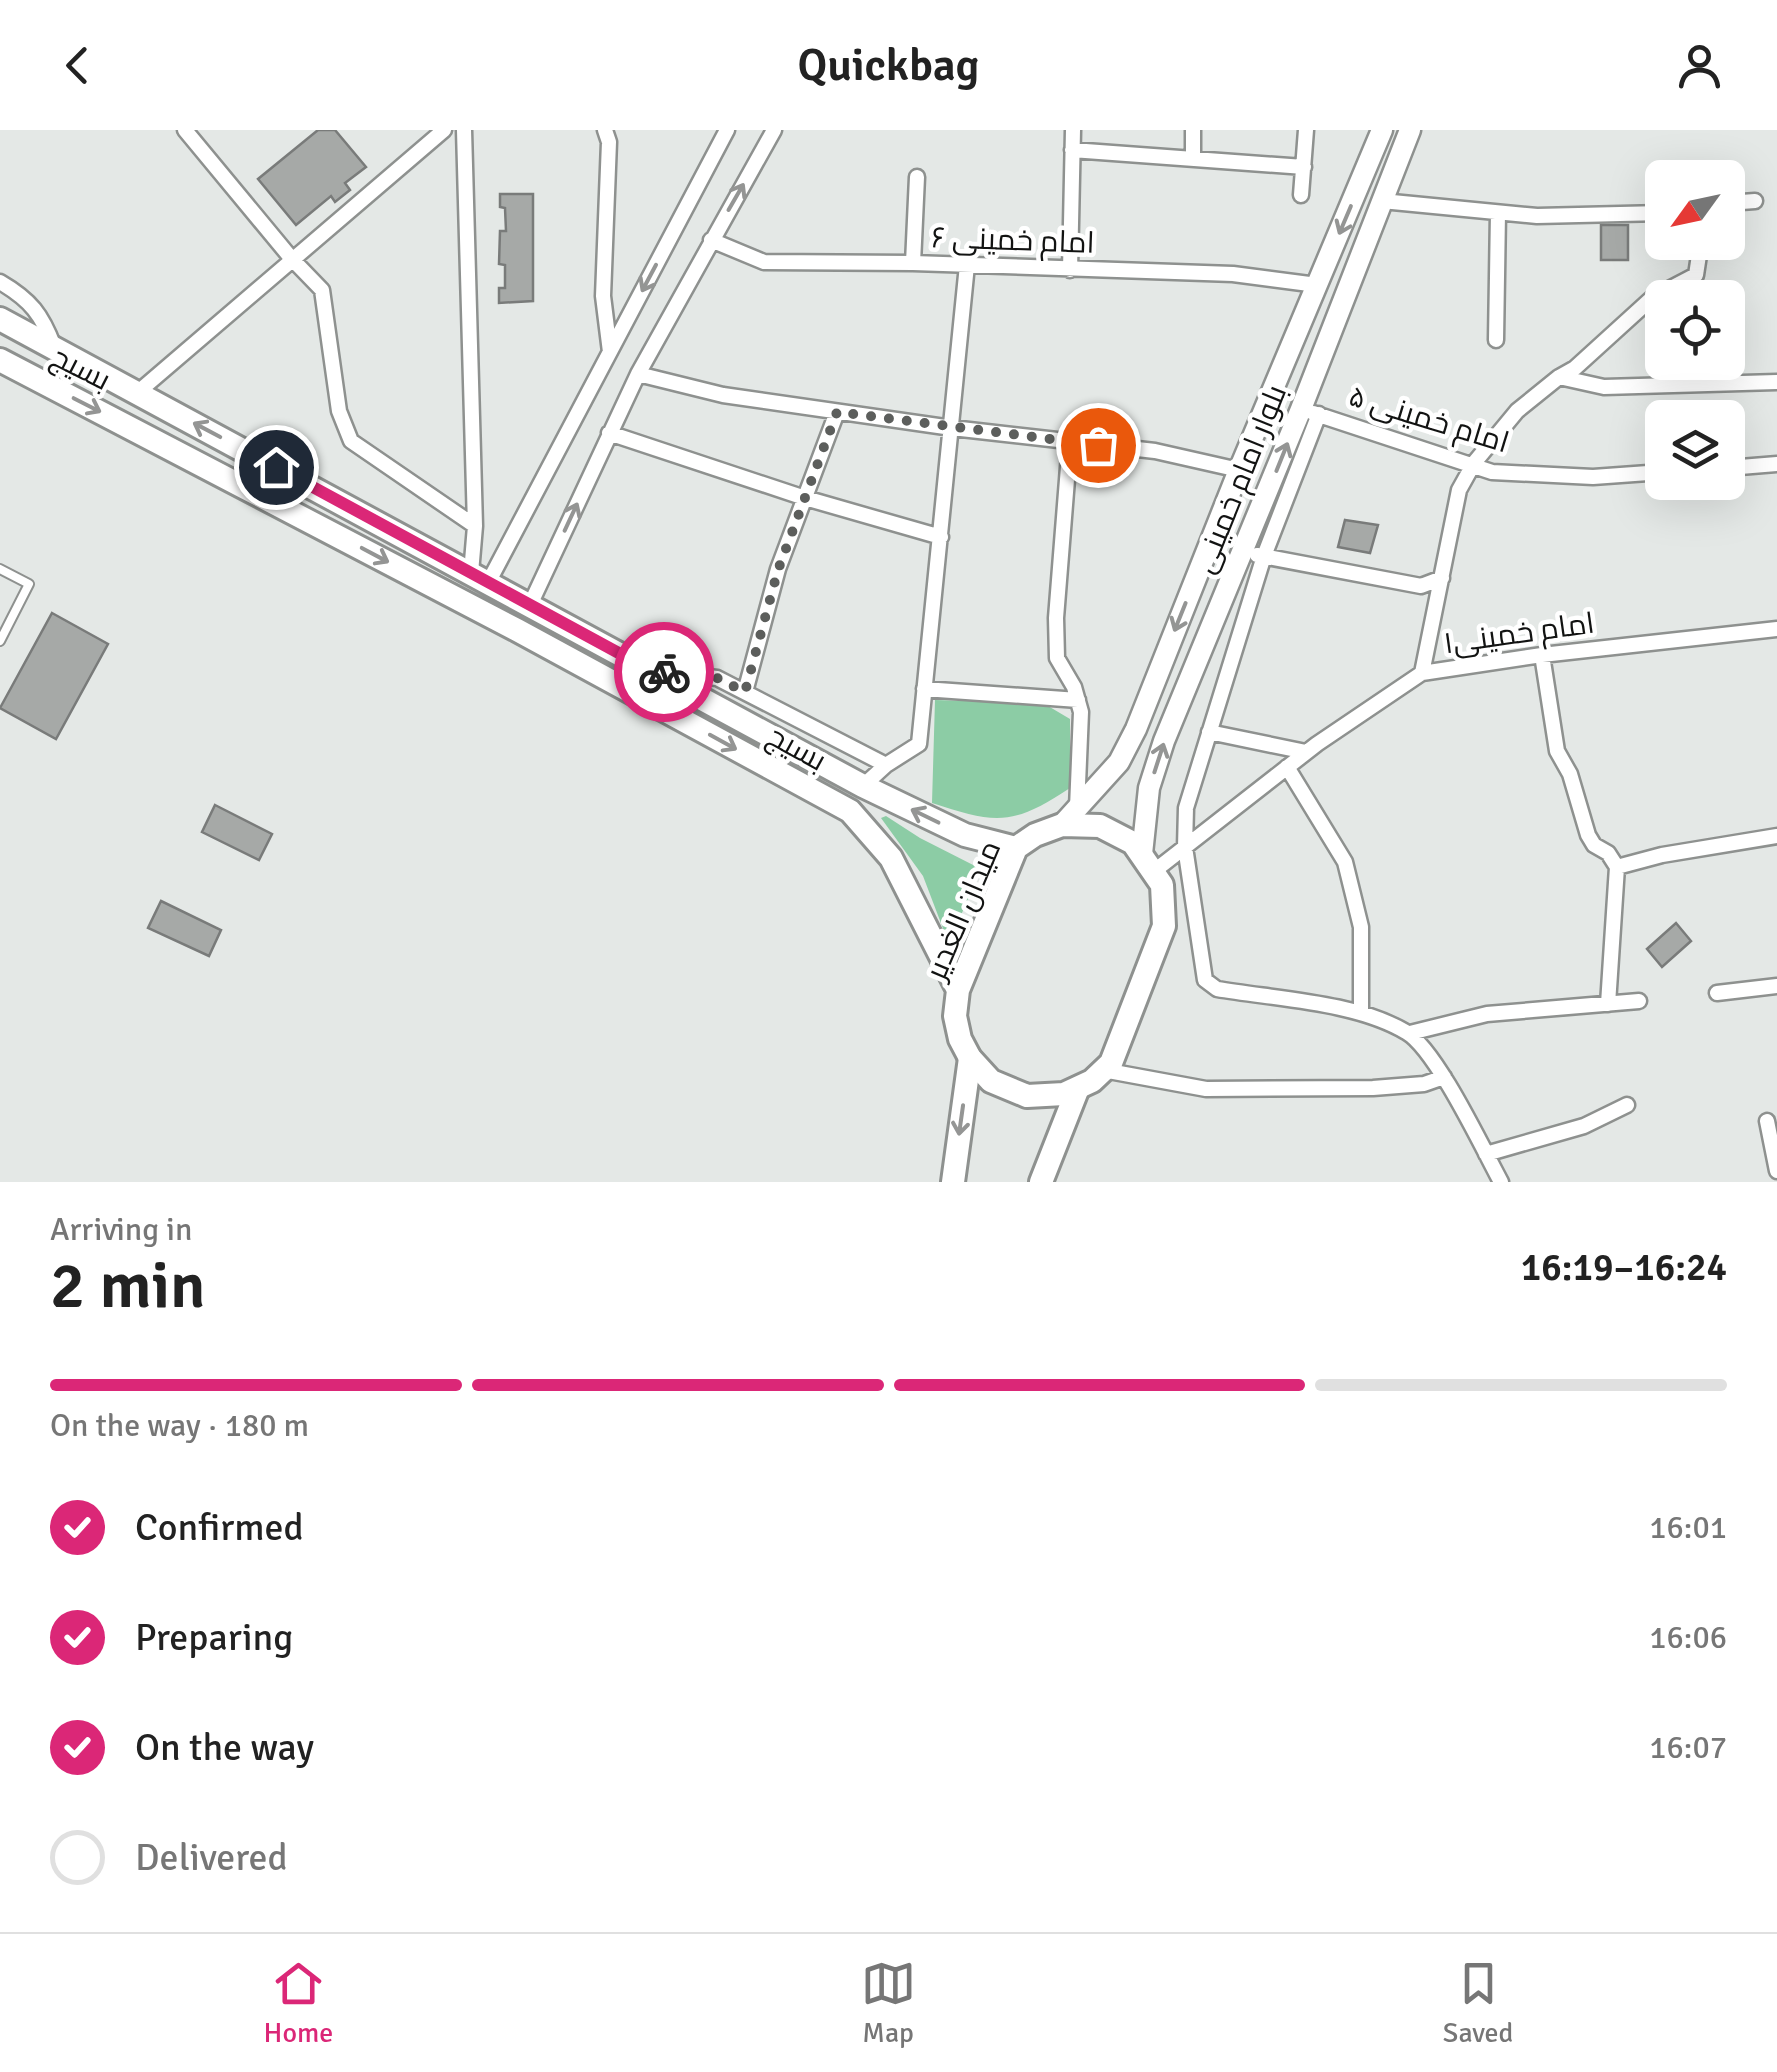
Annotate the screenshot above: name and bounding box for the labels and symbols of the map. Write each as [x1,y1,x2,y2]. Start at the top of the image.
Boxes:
north arrow [1645,160,1745,260]
one-way arrow [726,183,746,212]
one-way arrow [1334,204,1352,235]
street label: امام خمینی ۶ [931,219,1095,263]
one-way arrow [639,263,659,293]
street label: بسیج [45,338,117,400]
street label: امام خمینی ۵ [1344,378,1513,462]
street label: بلوار امام خمینی [1186,380,1296,579]
one-way arrow [71,396,101,415]
pin [1056,403,1141,488]
one-way arrow [193,420,222,439]
pin [234,425,319,510]
one-way arrow [1274,442,1292,473]
one-way arrow [563,502,581,533]
one-way arrow [360,545,389,565]
one-way arrow [1170,602,1188,632]
street label: امام خمینی۱ [1441,605,1597,663]
courier [614,622,714,722]
street label: بسیج [760,717,833,780]
one-way arrow [707,733,737,752]
one-way arrow [1151,743,1169,774]
one-way arrow [911,805,941,824]
street label: میدان الغدیر [917,835,1009,987]
one-way arrow [952,1103,970,1136]

